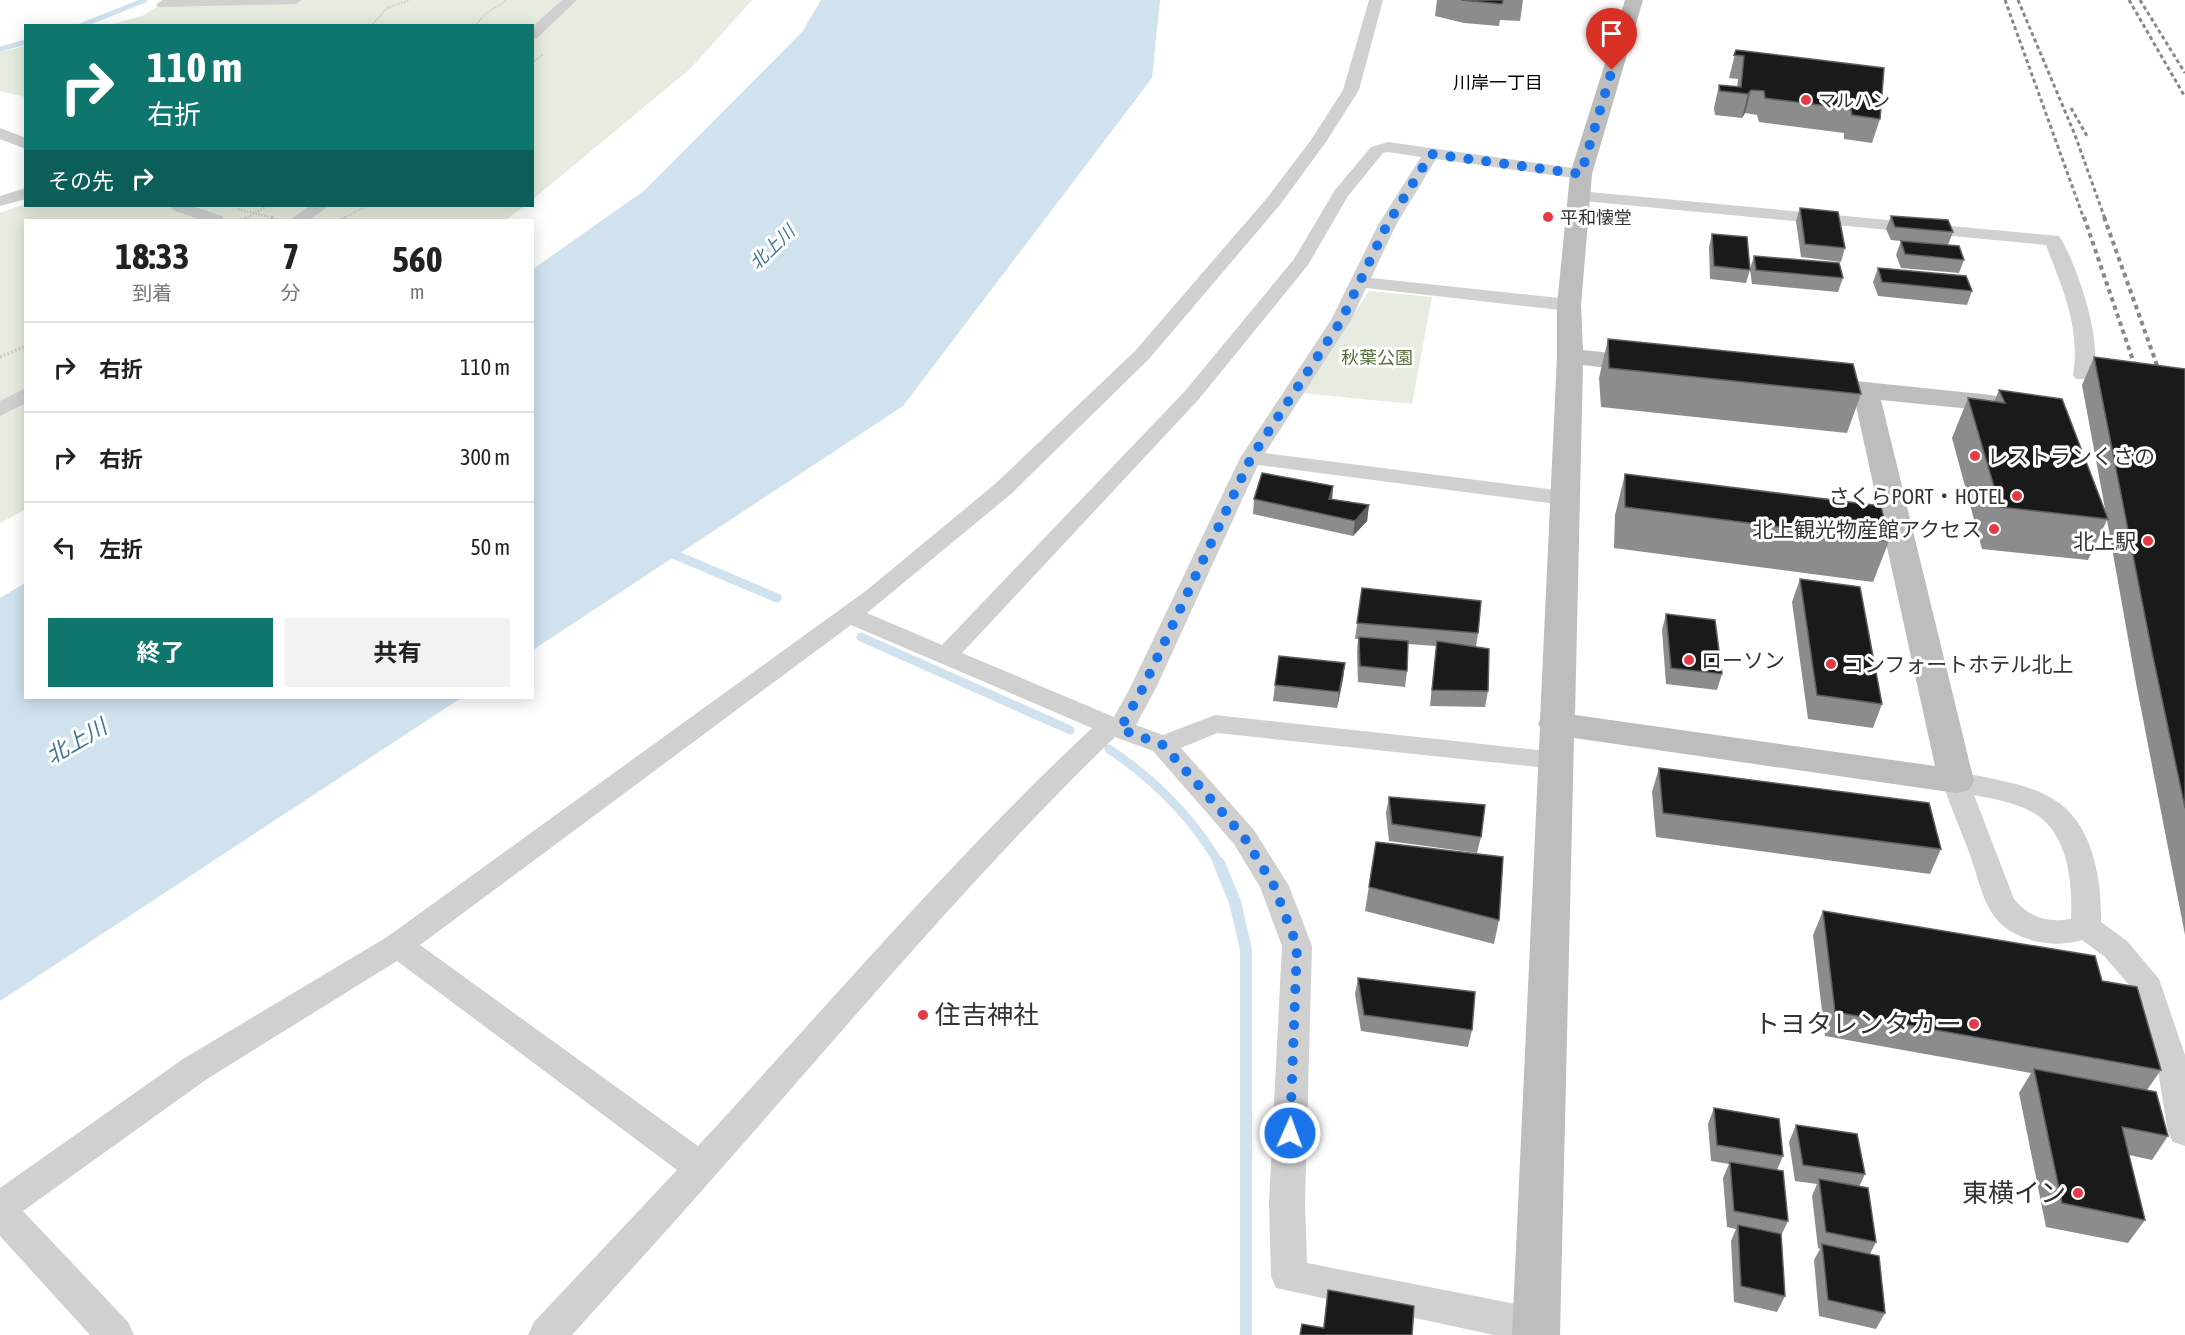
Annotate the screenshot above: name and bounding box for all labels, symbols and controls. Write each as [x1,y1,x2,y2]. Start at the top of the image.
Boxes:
pin [1586,8,1637,70]
icon: arrive [1595,17,1628,50]
text: 110 m [147,43,242,91]
icon: right [48,48,126,126]
district label: 川岸一丁目 [1453,72,1543,93]
place label: マルハン [1818,90,1890,111]
marker: マルハン [1799,93,1813,107]
text: 右折 [147,99,201,130]
icon: right [126,162,159,195]
text: その先 [48,168,114,194]
place label: 平和懐堂 [1560,207,1632,228]
marker: 平和懐堂 [1541,210,1555,224]
water label: 北上川 [745,219,800,273]
text: 18:33 [115,235,189,277]
text: 7 [282,235,299,277]
text: 560 [392,238,443,280]
text: m [410,280,425,303]
text: 到着 [132,281,172,304]
text: 分 [281,281,301,304]
park label: 秋葉公園 [1341,347,1413,368]
icon: right [48,351,81,384]
text: 110 m [460,354,510,380]
text: 右折 [99,356,143,382]
icon: right [48,441,81,474]
text: 300 m [460,444,510,470]
place label: レストランくさの [1987,444,2155,468]
text: 右折 [99,446,143,472]
marker: レストランくさの [1968,449,1982,463]
place label: さくらPORT・HOTEL [1828,484,2005,508]
marker: さくらPORT・HOTEL [2010,489,2024,503]
place label: 北上観光物産館アクセス [1752,517,1982,541]
marker: 北上観光物産館アクセス [1987,522,2001,536]
place label: 北上駅 [2073,529,2136,553]
icon: left [48,531,81,564]
text: 50 m [470,534,510,560]
marker: 北上駅 [2141,534,2155,548]
text: 左折 [99,536,143,562]
button: 終了 [48,618,273,687]
button: 共有 [285,618,510,687]
place label: ローソン [1701,648,1785,672]
place label: コンフォートホテル北上 [1843,652,2073,676]
marker: ローソン [1682,653,1696,667]
marker: コンフォートホテル北上 [1824,657,1838,671]
water label: 北上川 [41,712,113,769]
place label: 住吉神社 [935,1000,1039,1030]
marker: 住吉神社 [916,1008,930,1022]
place label: トヨタレンタカー [1754,1009,1962,1039]
marker: トヨタレンタカー [1967,1017,1981,1031]
position arrow [1258,1101,1322,1165]
place label: 東横イン [1962,1178,2066,1208]
marker: 東横イン [2071,1186,2085,1200]

